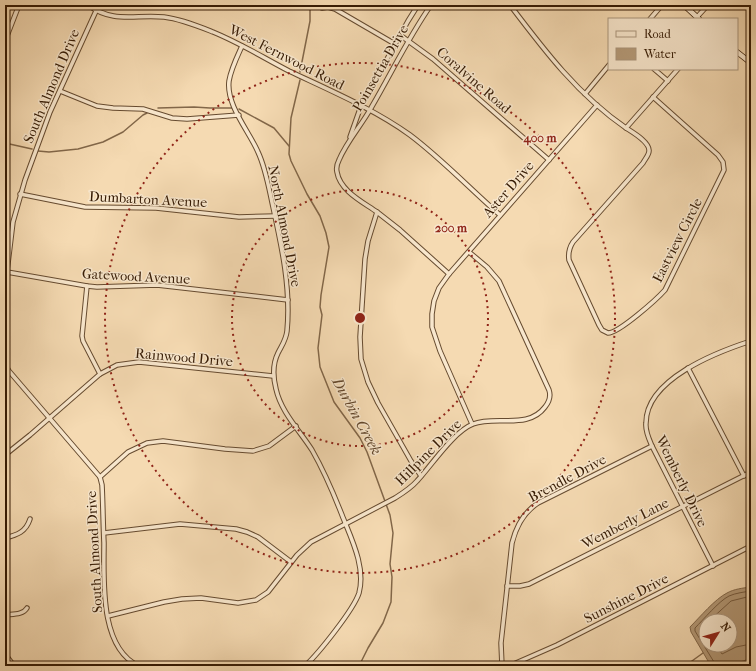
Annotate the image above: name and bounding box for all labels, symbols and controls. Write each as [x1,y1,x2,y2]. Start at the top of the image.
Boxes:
legend [608,18,738,70]
street label: West Fernwood Road [225,21,348,94]
street label: Poinsettia Drive [349,22,412,115]
street label: South Almond Drive [20,26,83,146]
text: Road [644,27,671,41]
street label: Coralvine Road [433,44,515,118]
text: Water [643,47,677,61]
text: 400 m [523,131,557,146]
street label: Aster Drive [479,158,538,222]
street label: North Almond Drive [264,164,305,288]
street label: Dumbarton Avenue [88,188,208,211]
street label: Eastview Circle [649,195,706,285]
text: 200 m [435,221,468,235]
street label: Gatewood Avenue [81,265,191,288]
centre of rings [353,311,367,325]
street label: Rainwood Drive [134,345,234,370]
water label: Durbin Creek [328,373,386,458]
street label: Hillpine Drive [392,416,465,489]
street label: Wemberly Drive [652,432,711,530]
street label: Brendle Drive [526,451,609,506]
street label: South Almond Drive [83,490,106,614]
street label: Wemberly Lane [578,494,672,553]
street label: Sunshine Drive [581,570,671,627]
north arrow [698,613,738,653]
text: N [718,620,734,635]

